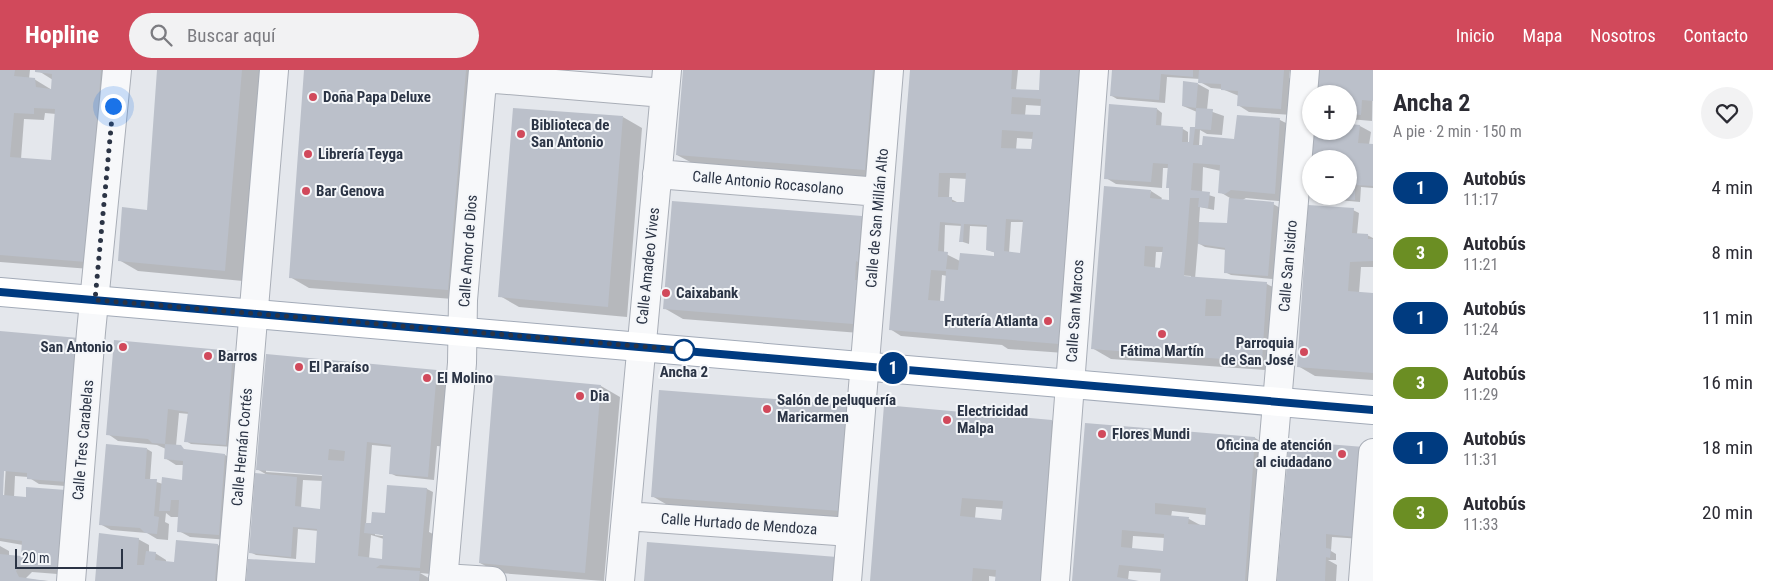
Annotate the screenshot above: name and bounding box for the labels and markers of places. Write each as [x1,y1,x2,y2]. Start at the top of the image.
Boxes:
place label: Doña Papa Deluxe [323,88,431,106]
marker: Doña Papa Deluxe [307,91,319,103]
place label: Biblioteca de San Antonio [531,116,609,151]
marker: Biblioteca de San Antonio [515,128,527,140]
place label: Librería Teyga [318,145,403,163]
marker: Librería Teyga [302,148,314,160]
place label: Bar Genova [316,182,384,200]
marker: Bar Genova [300,185,312,197]
place label: Caixabank [676,284,739,302]
marker: Caixabank [660,287,672,299]
place label: Frutería Atlanta [944,312,1038,330]
marker: Frutería Atlanta [1042,315,1054,327]
marker: Fátima Martín [1156,328,1168,340]
place label: Parroquia de San José [1221,334,1294,369]
place label: San Antonio [41,338,113,356]
marker: Ancha 2 [673,339,695,361]
marker: San Antonio [117,341,129,353]
place label: Fátima Martín [1120,342,1204,360]
marker: Parroquia de San José [1298,346,1310,358]
place label: Barros [218,347,258,365]
marker: Barros [202,350,214,362]
place label: El Paraíso [309,358,369,376]
marker: El Paraíso [293,361,305,373]
place label: Ancha 2 [660,363,708,381]
place label: El Molino [437,369,493,387]
marker: El Molino [421,372,433,384]
place label: Dia [590,387,609,405]
marker: Dia [574,390,586,402]
place label: Salón de peluquería Maricarmen [777,391,896,426]
place label: Electricidad Malpa [957,402,1028,437]
marker: Salón de peluquería Maricarmen [761,403,773,415]
marker: Electricidad Malpa [941,414,953,426]
place label: Flores Mundi [1112,425,1190,443]
marker: Flores Mundi [1096,428,1108,440]
place label: Oficina de atención al ciudadano [1216,436,1332,471]
marker: Oficina de atención al ciudadano [1336,448,1348,460]

